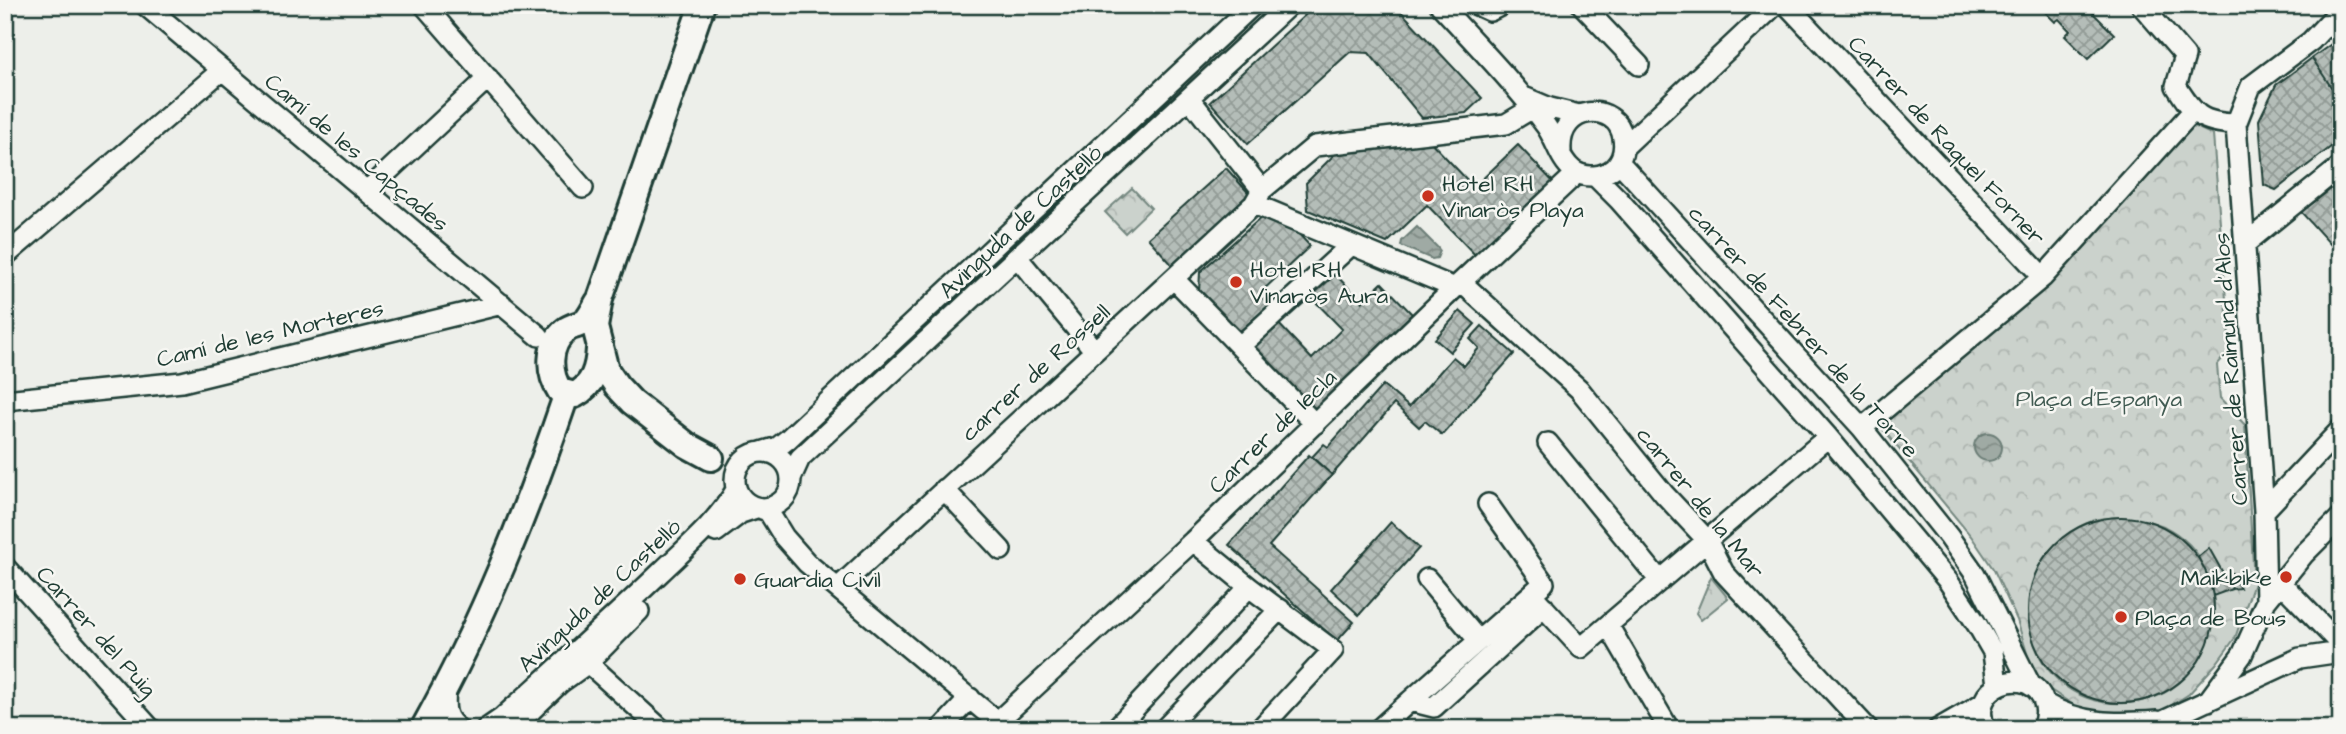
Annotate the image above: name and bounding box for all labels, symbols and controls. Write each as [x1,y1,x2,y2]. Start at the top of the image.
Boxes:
street label: Carrer de Raquel Forner [1840,29,2052,253]
street label: Camí de les Capçades [257,66,455,239]
street label: Avinguda de Castelló [932,137,1110,307]
place label: Hotel RH Vinaròs Playa [1442,168,1584,227]
marker: Hotel RH Vinaròs Playa [1420,188,1436,204]
street label: carrer de Febrer de la Torre [1681,198,1926,465]
street label: Carrer de Raimund d'Alos [2206,232,2256,506]
place label: Hotel RH Vinaròs Aura [1250,254,1389,312]
marker: Hotel RH Vinaròs Aura [1228,274,1244,290]
street label: Camí de les Morteres [154,292,387,376]
street label: carrer de Rossell [954,297,1118,449]
street label: Carrer de Iecla [1202,362,1344,501]
park label: Plaça d'Espanya [2016,383,2183,416]
street label: carrer de la Mar [1629,420,1772,586]
street label: Avinguda de Castelló [511,511,689,681]
street label: Carrer del Puig [28,559,164,705]
place label: Maikbike [2181,562,2272,594]
place label: Guardia Civil [754,564,881,596]
marker: Maikbike [2278,569,2294,585]
marker: Guardia Civil [732,571,748,587]
place label: Plaça de Bous [2135,602,2286,634]
marker: Plaça de Bous [2113,609,2129,625]

